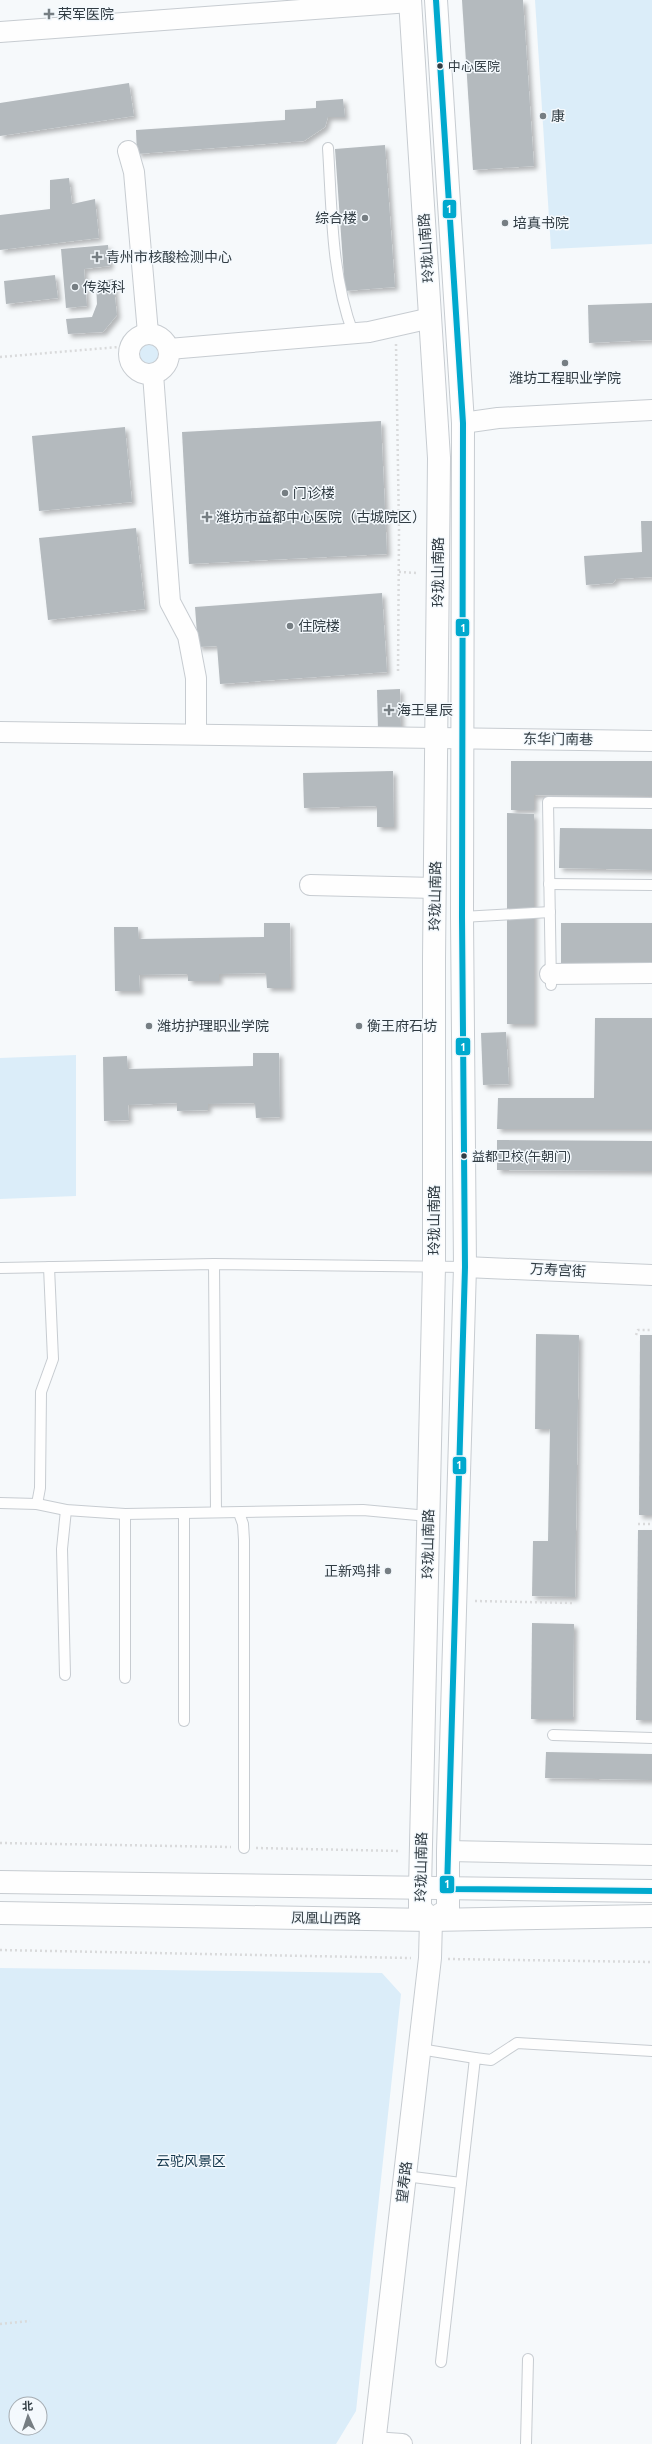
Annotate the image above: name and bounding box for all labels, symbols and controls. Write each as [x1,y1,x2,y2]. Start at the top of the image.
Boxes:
place label: 荣军医院 [58,6,114,22]
marker: 荣军医院 [43,8,55,20]
place label: 中心医院 [448,59,500,73]
marker: 中心医院 [435,61,445,71]
place label: 康 [551,108,565,124]
marker: 康 [538,111,548,121]
line badge: 1 [442,199,457,219]
text: 1 [446,203,452,215]
place label: 综合楼 [315,210,357,226]
marker: 综合楼 [360,213,370,223]
street label: 玲珑山南路 [416,213,436,283]
place label: 培真书院 [513,215,569,231]
marker: 培真书院 [500,218,510,228]
place label: 青州市核酸检测中心 [106,249,232,265]
marker: 青州市核酸检测中心 [91,251,103,263]
place label: 传染科 [83,279,125,295]
marker: 传染科 [70,282,80,292]
marker: 潍坊工程职业学院 [560,358,570,368]
place label: 潍坊工程职业学院 [509,370,621,386]
place label: 门诊楼 [293,485,335,501]
marker: 门诊楼 [280,488,290,498]
place label: 潍坊市益都中心医院（古城院区） [216,509,426,525]
marker: 潍坊市益都中心医院（古城院区） [201,511,213,523]
street label: 玲珑山南路 [430,537,446,607]
place label: 住院楼 [298,618,340,634]
line badge: 1 [455,618,470,637]
marker: 住院楼 [285,621,295,631]
text: 1 [460,622,466,634]
place label: 海王星辰 [397,702,453,718]
marker: 海王星辰 [384,705,394,715]
street label: 东华门南巷 [523,730,593,748]
street label: 玲珑山南路 [426,861,444,931]
place label: 潍坊护理职业学院 [157,1018,269,1034]
place label: 衡王府石坊 [367,1018,437,1034]
marker: 潍坊护理职业学院 [144,1021,154,1031]
marker: 衡王府石坊 [354,1021,364,1031]
line badge: 1 [455,1037,471,1056]
text: 1 [460,1041,466,1053]
place label: 益都卫校(午朝门) [472,1149,571,1164]
marker: 益都卫校(午朝门) [459,1151,469,1161]
street label: 玲珑山南路 [426,1185,442,1255]
street label: 万寿宫街 [530,1261,586,1279]
line badge: 1 [452,1456,467,1475]
text: 1 [456,1459,462,1471]
street label: 玲珑山南路 [419,1509,437,1579]
place label: 正新鸡排 [324,1563,380,1579]
marker: 正新鸡排 [383,1566,393,1576]
street label: 玲珑山南路 [412,1832,430,1902]
line badge: 1 [439,1875,455,1894]
text: 1 [444,1878,450,1890]
street label: 凤凰山西路 [291,1909,361,1927]
park label: 云驼风景区 [156,2153,226,2169]
street label: 望寿路 [394,2160,414,2204]
north arrow [8,2396,48,2436]
text: 北 [22,2400,33,2412]

